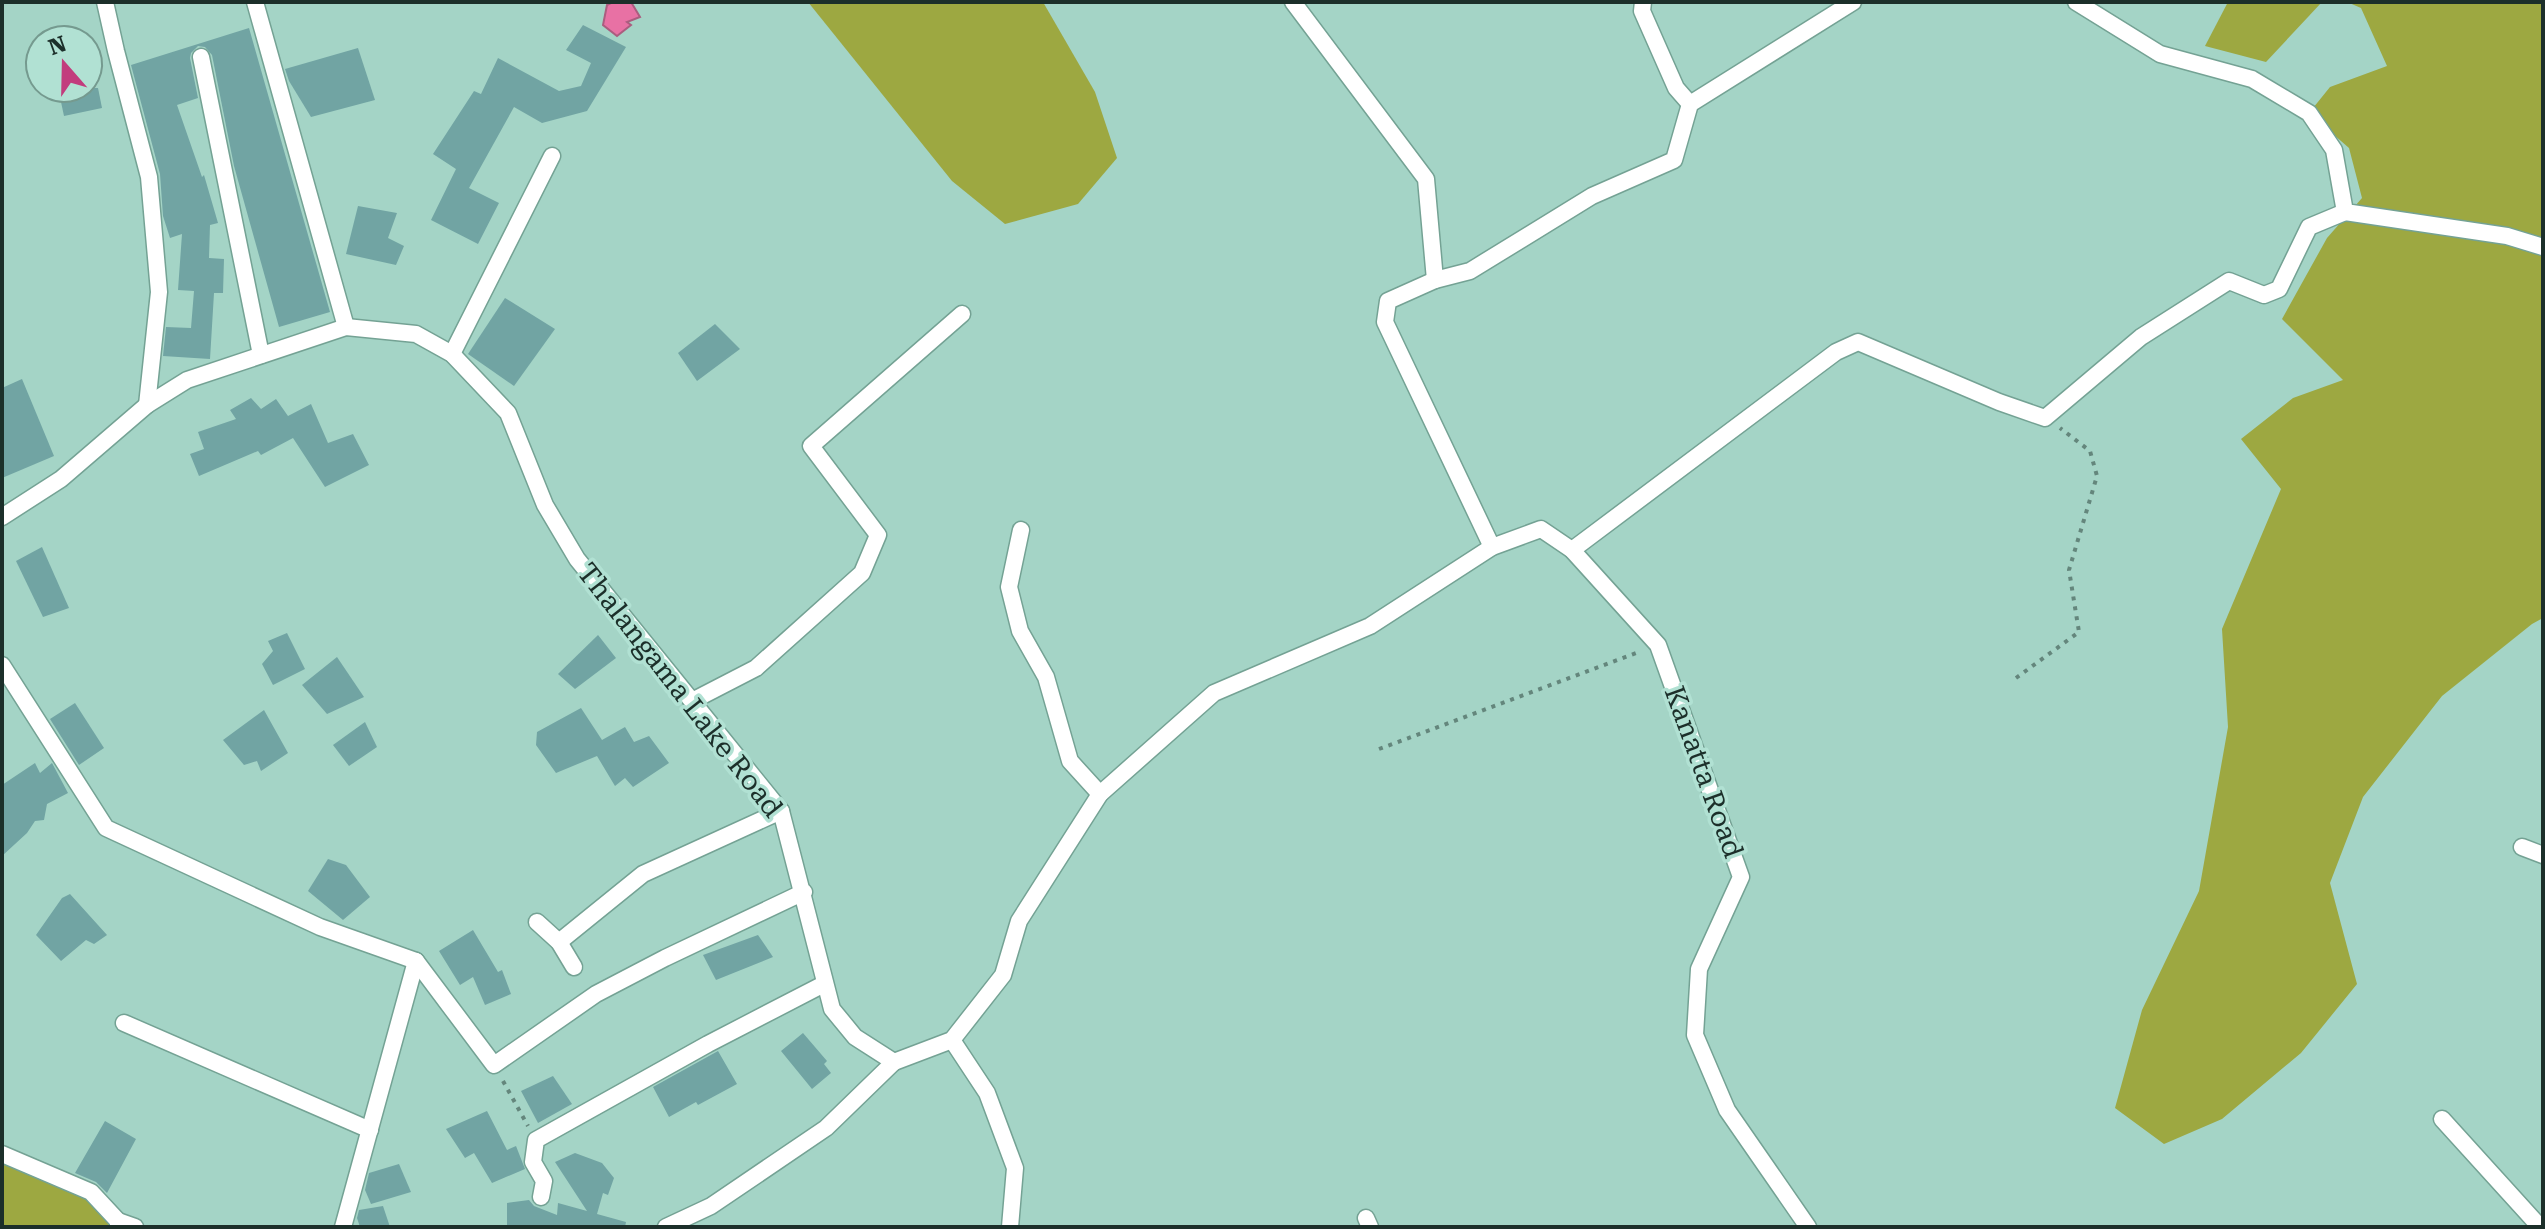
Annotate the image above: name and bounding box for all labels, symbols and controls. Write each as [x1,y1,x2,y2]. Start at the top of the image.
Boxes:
north arrow [24,24,104,104]
text: N [45,31,70,60]
street label: Thalangama Lake Road [571,556,789,824]
street label: Kanatta Road [1658,682,1750,862]

